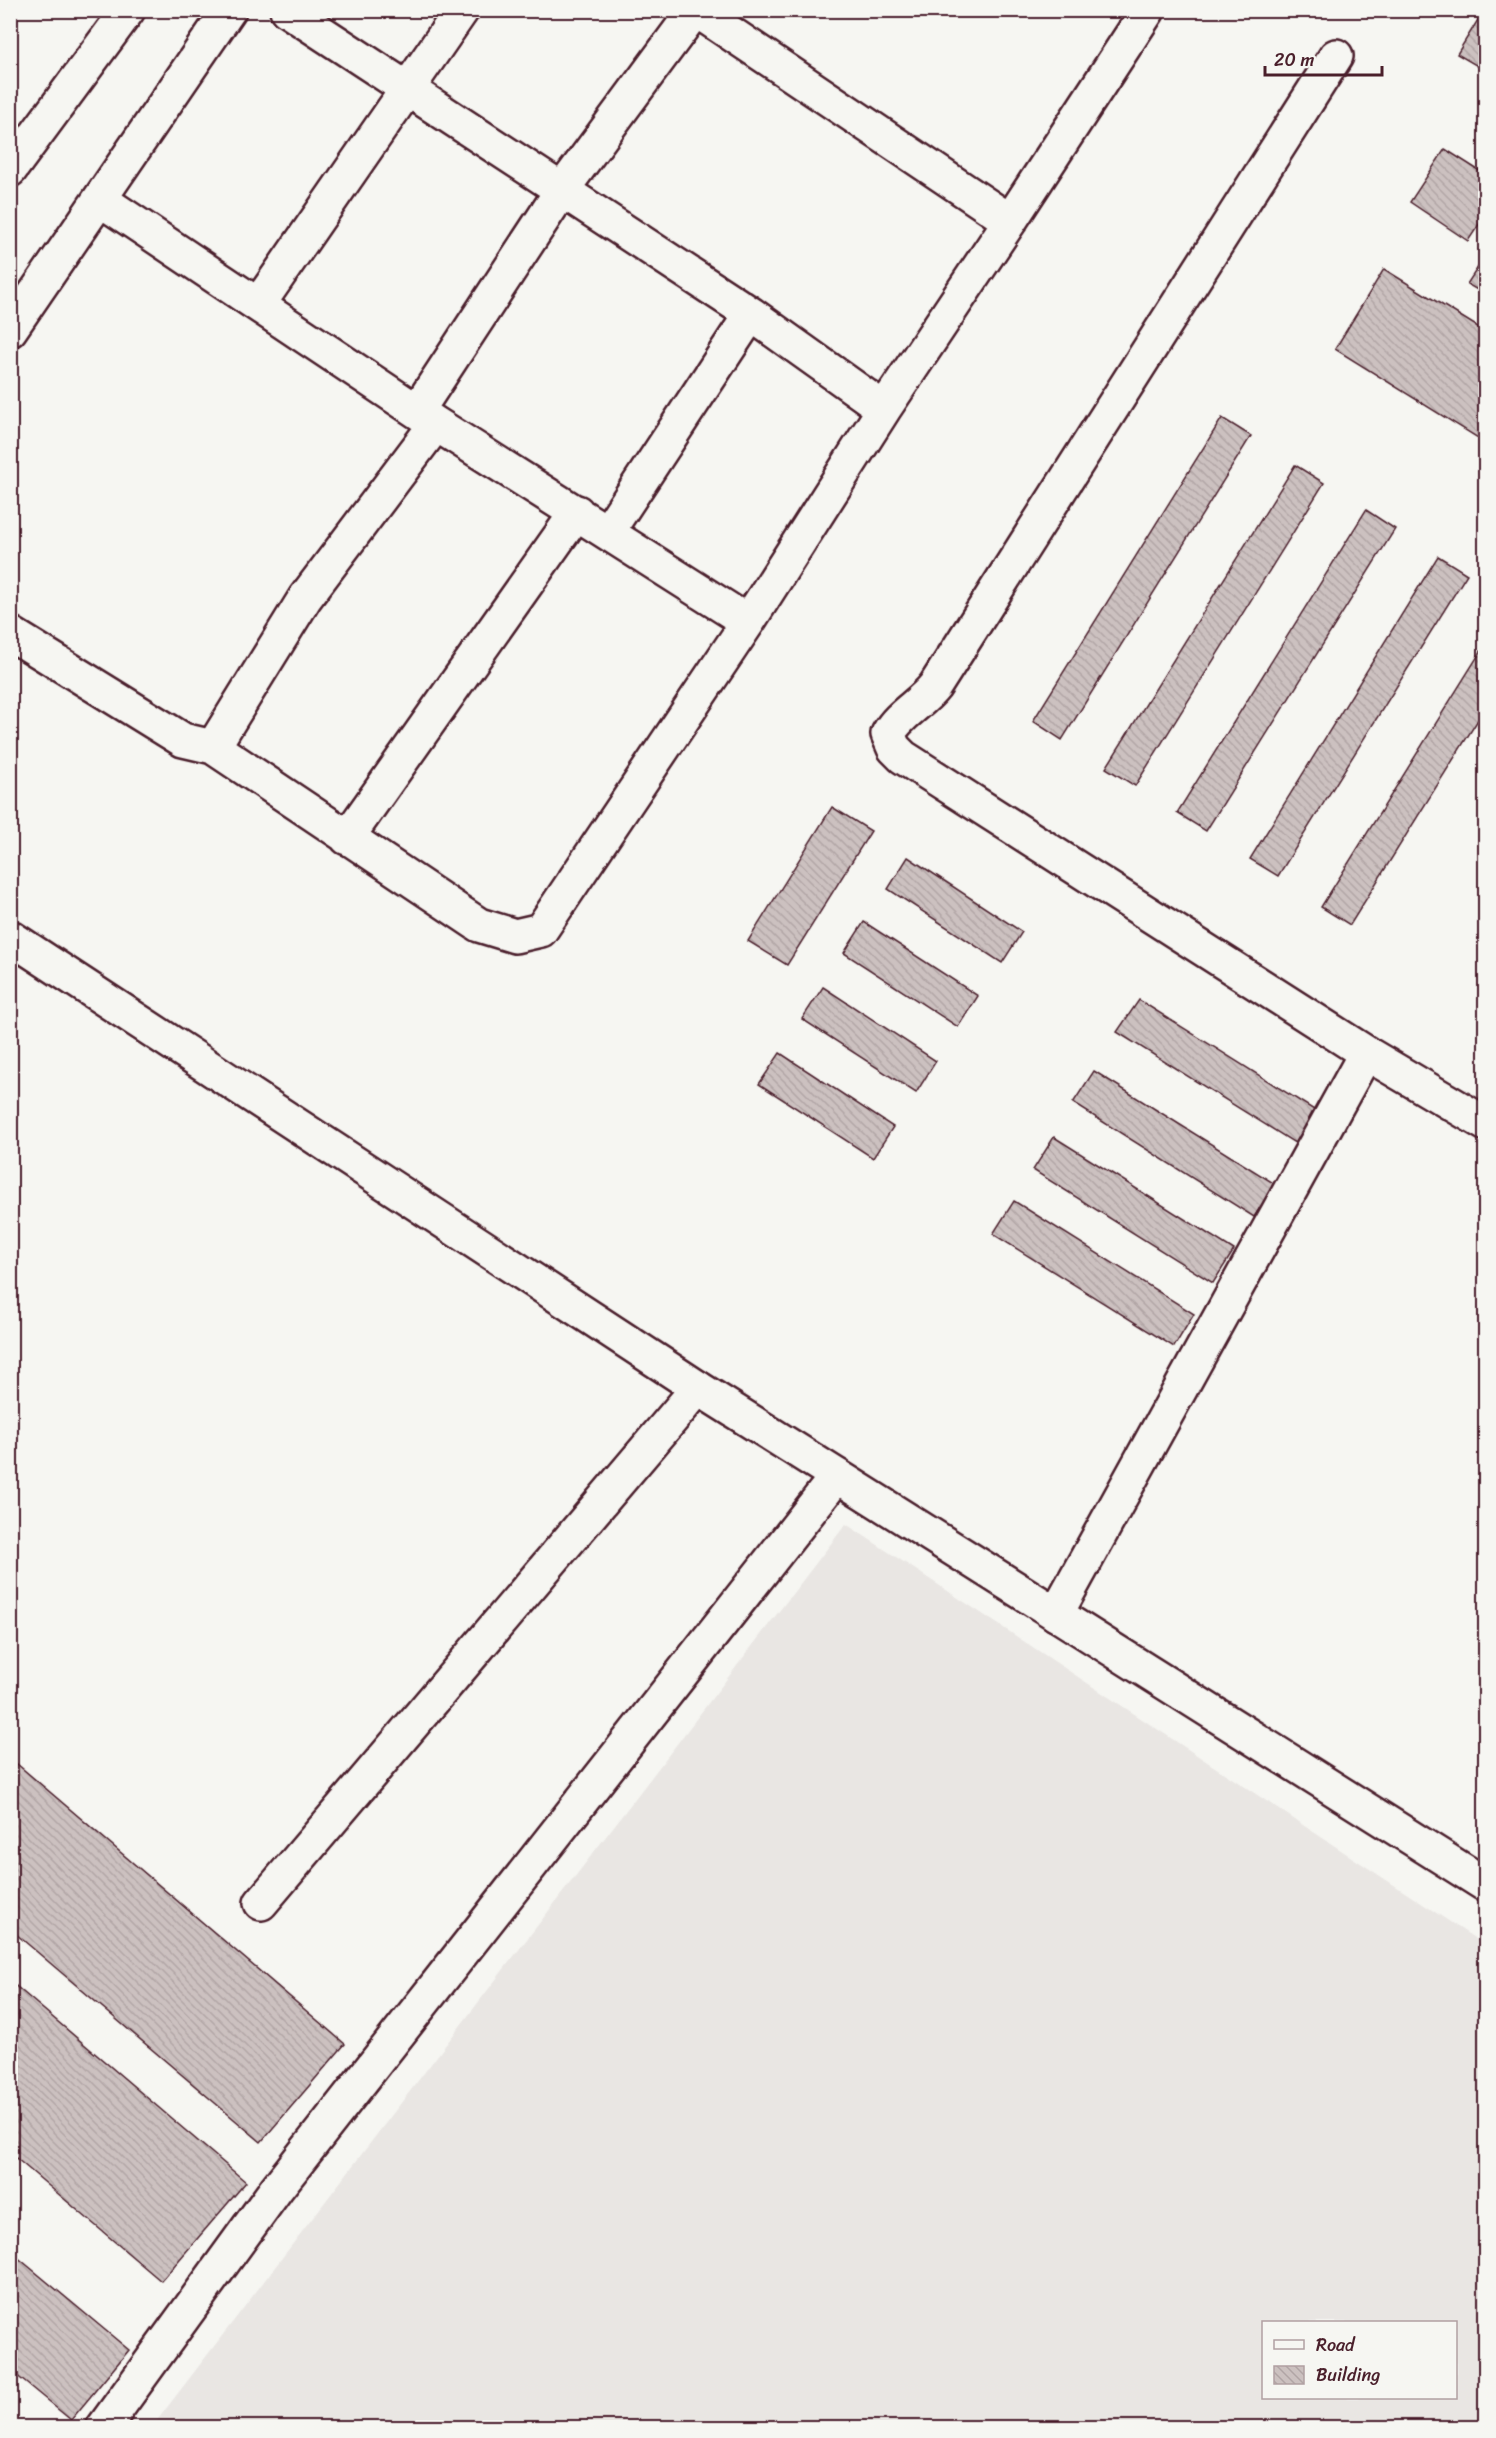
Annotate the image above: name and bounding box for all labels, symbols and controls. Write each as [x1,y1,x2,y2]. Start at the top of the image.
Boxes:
scale bar [1265,39,1382,77]
text: 20 m [1274,44,1314,76]
legend [1262,2321,1457,2399]
text: Road [1316,2329,1356,2361]
text: Building [1316,2359,1380,2391]

